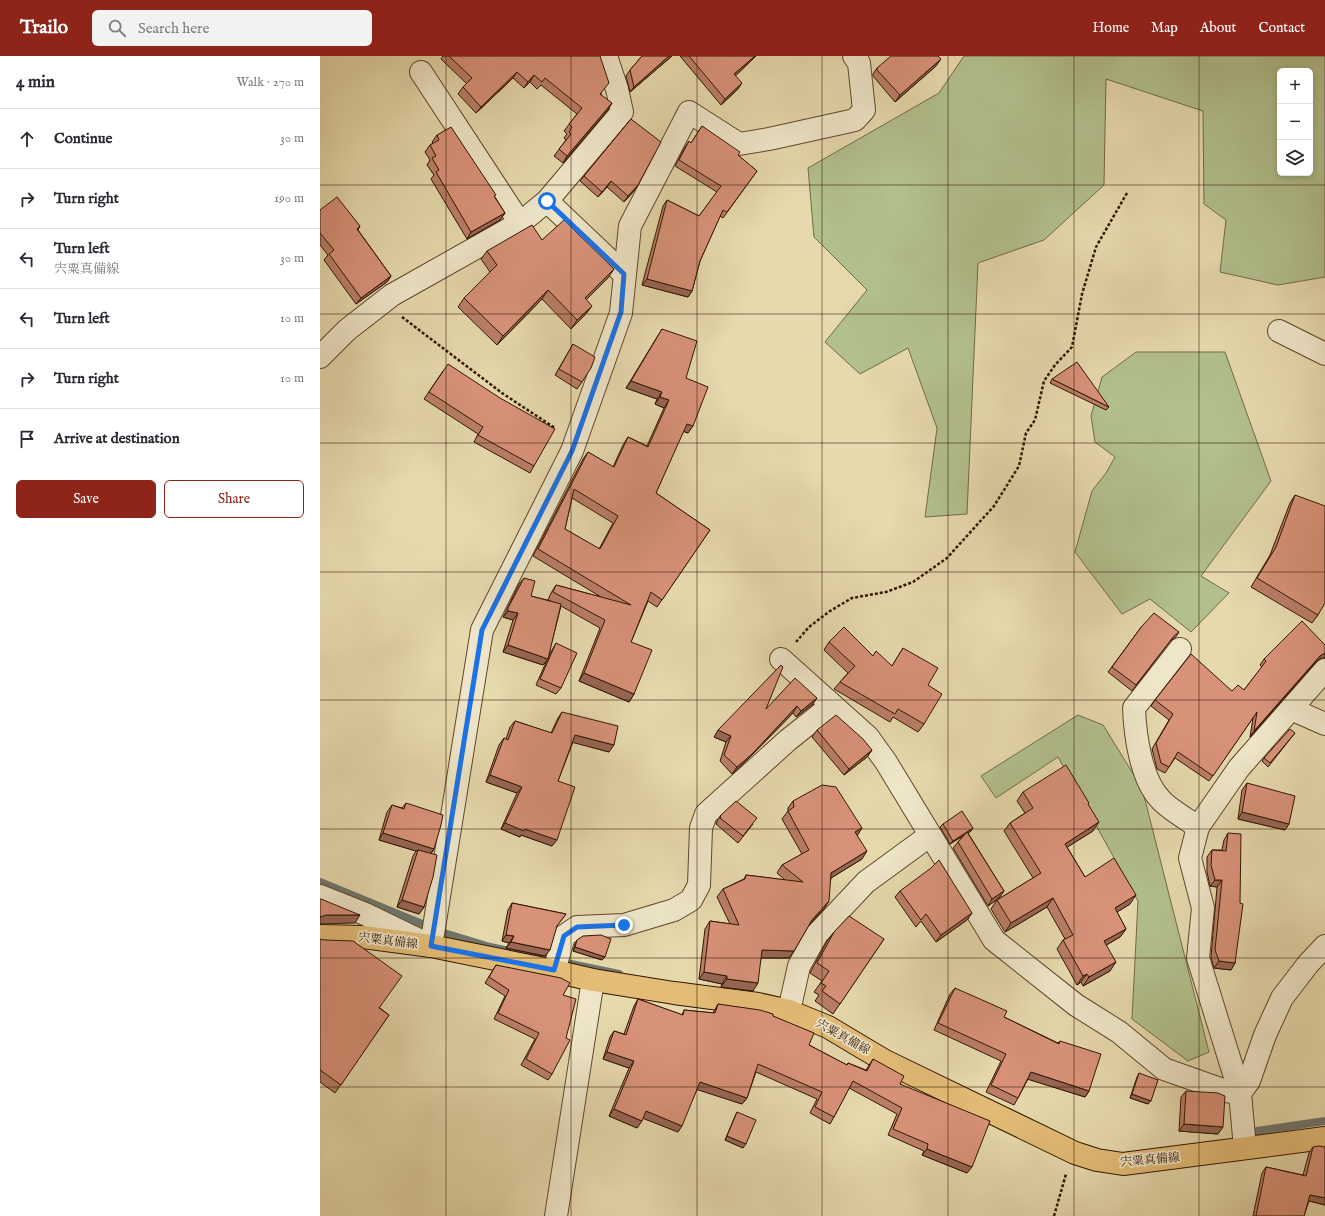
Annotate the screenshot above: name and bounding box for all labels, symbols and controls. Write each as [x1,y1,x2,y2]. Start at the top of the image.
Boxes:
search box [92,10,372,46]
text: Trailo [20,16,68,40]
icon: search [106,17,128,39]
text: Search here [138,19,209,38]
text: Home [1093,19,1129,37]
text: Map [1151,19,1178,37]
text: About [1200,19,1236,37]
text: Contact [1258,19,1305,37]
map controls [1277,68,1313,176]
button: + [1277,68,1313,104]
text: 4 min [16,72,55,93]
text: Walk · 270 m [236,74,304,91]
button: − [1277,104,1313,140]
icon: ahead [16,128,38,150]
text: Continue [54,129,112,148]
text: 30 m [280,130,304,147]
button: layers [1277,140,1313,176]
icon: right [16,188,38,210]
text: Turn right [54,189,119,208]
text: 190 m [274,190,304,207]
route start [538,192,556,210]
text: Turn left [54,239,110,258]
icon: left [16,248,38,270]
text: 30 m [280,250,304,267]
text: 宍粟真備線 [54,261,119,278]
icon: left [16,308,38,330]
text: Turn left [54,309,110,328]
text: 10 m [280,310,304,327]
icon: right [16,368,38,390]
text: Turn right [54,369,119,388]
text: 10 m [280,370,304,387]
icon: arrive [16,428,38,450]
text: Arrive at destination [54,429,180,448]
button: Save [16,480,156,518]
button: Share [164,480,304,518]
route end [615,916,633,934]
street label: 宍粟真備線 [357,930,419,952]
street label: 宍粟真備線 [813,1016,873,1058]
street label: 宍粟真備線 [1119,1150,1181,1170]

